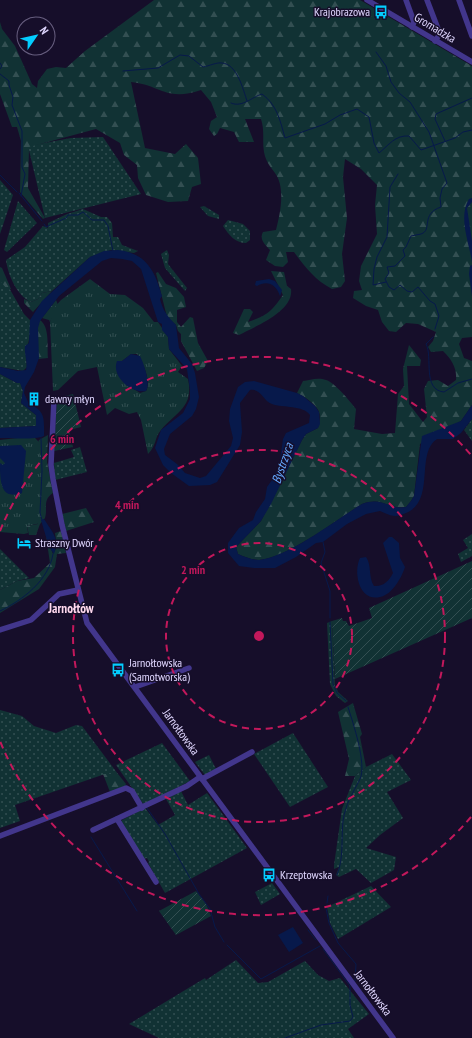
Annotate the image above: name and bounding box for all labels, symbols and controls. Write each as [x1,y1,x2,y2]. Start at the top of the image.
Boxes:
place label: Krajobrazowa [314,4,370,19]
bus stop icon: Krajobrazowa [373,4,389,20]
street label: Gromadzka [412,9,459,46]
north arrow [16,16,56,56]
text: N [37,24,52,37]
building icon: dawny młyn [26,391,42,407]
place label: dawny młyn [45,391,94,406]
text: 6 min [50,431,74,446]
water label: Bystrzyca [268,440,298,486]
text: 4 min [115,497,139,512]
hotel icon: Straszny Dwór [16,535,32,551]
place label: Straszny Dwór [35,535,94,550]
text: 2 min [181,562,205,577]
district label: Jarnołtów [47,600,94,617]
centre of rings [252,629,266,643]
place label: Jarnołtowska (Samotworska) [128,655,190,684]
bus stop icon: Jarnołtowska (Samotworska) [110,662,126,678]
street label: Jarnołtowska [159,705,203,758]
bus stop icon: Krzeptowska [261,867,277,883]
place label: Krzeptowska [280,867,332,882]
street label: Jarnołtowska [351,966,395,1019]

